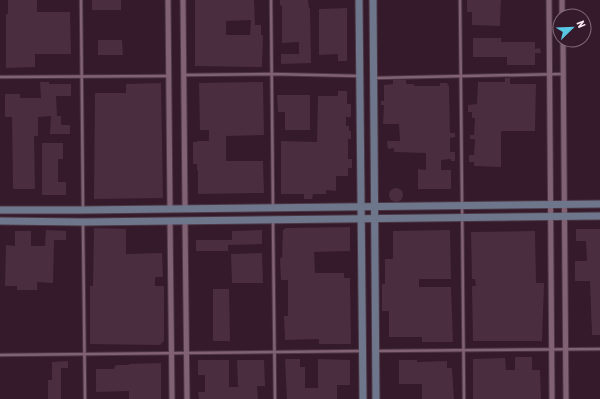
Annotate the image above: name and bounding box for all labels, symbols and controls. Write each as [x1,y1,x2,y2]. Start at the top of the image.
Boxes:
north arrow [552,8,592,48]
text: N [574,19,588,29]

